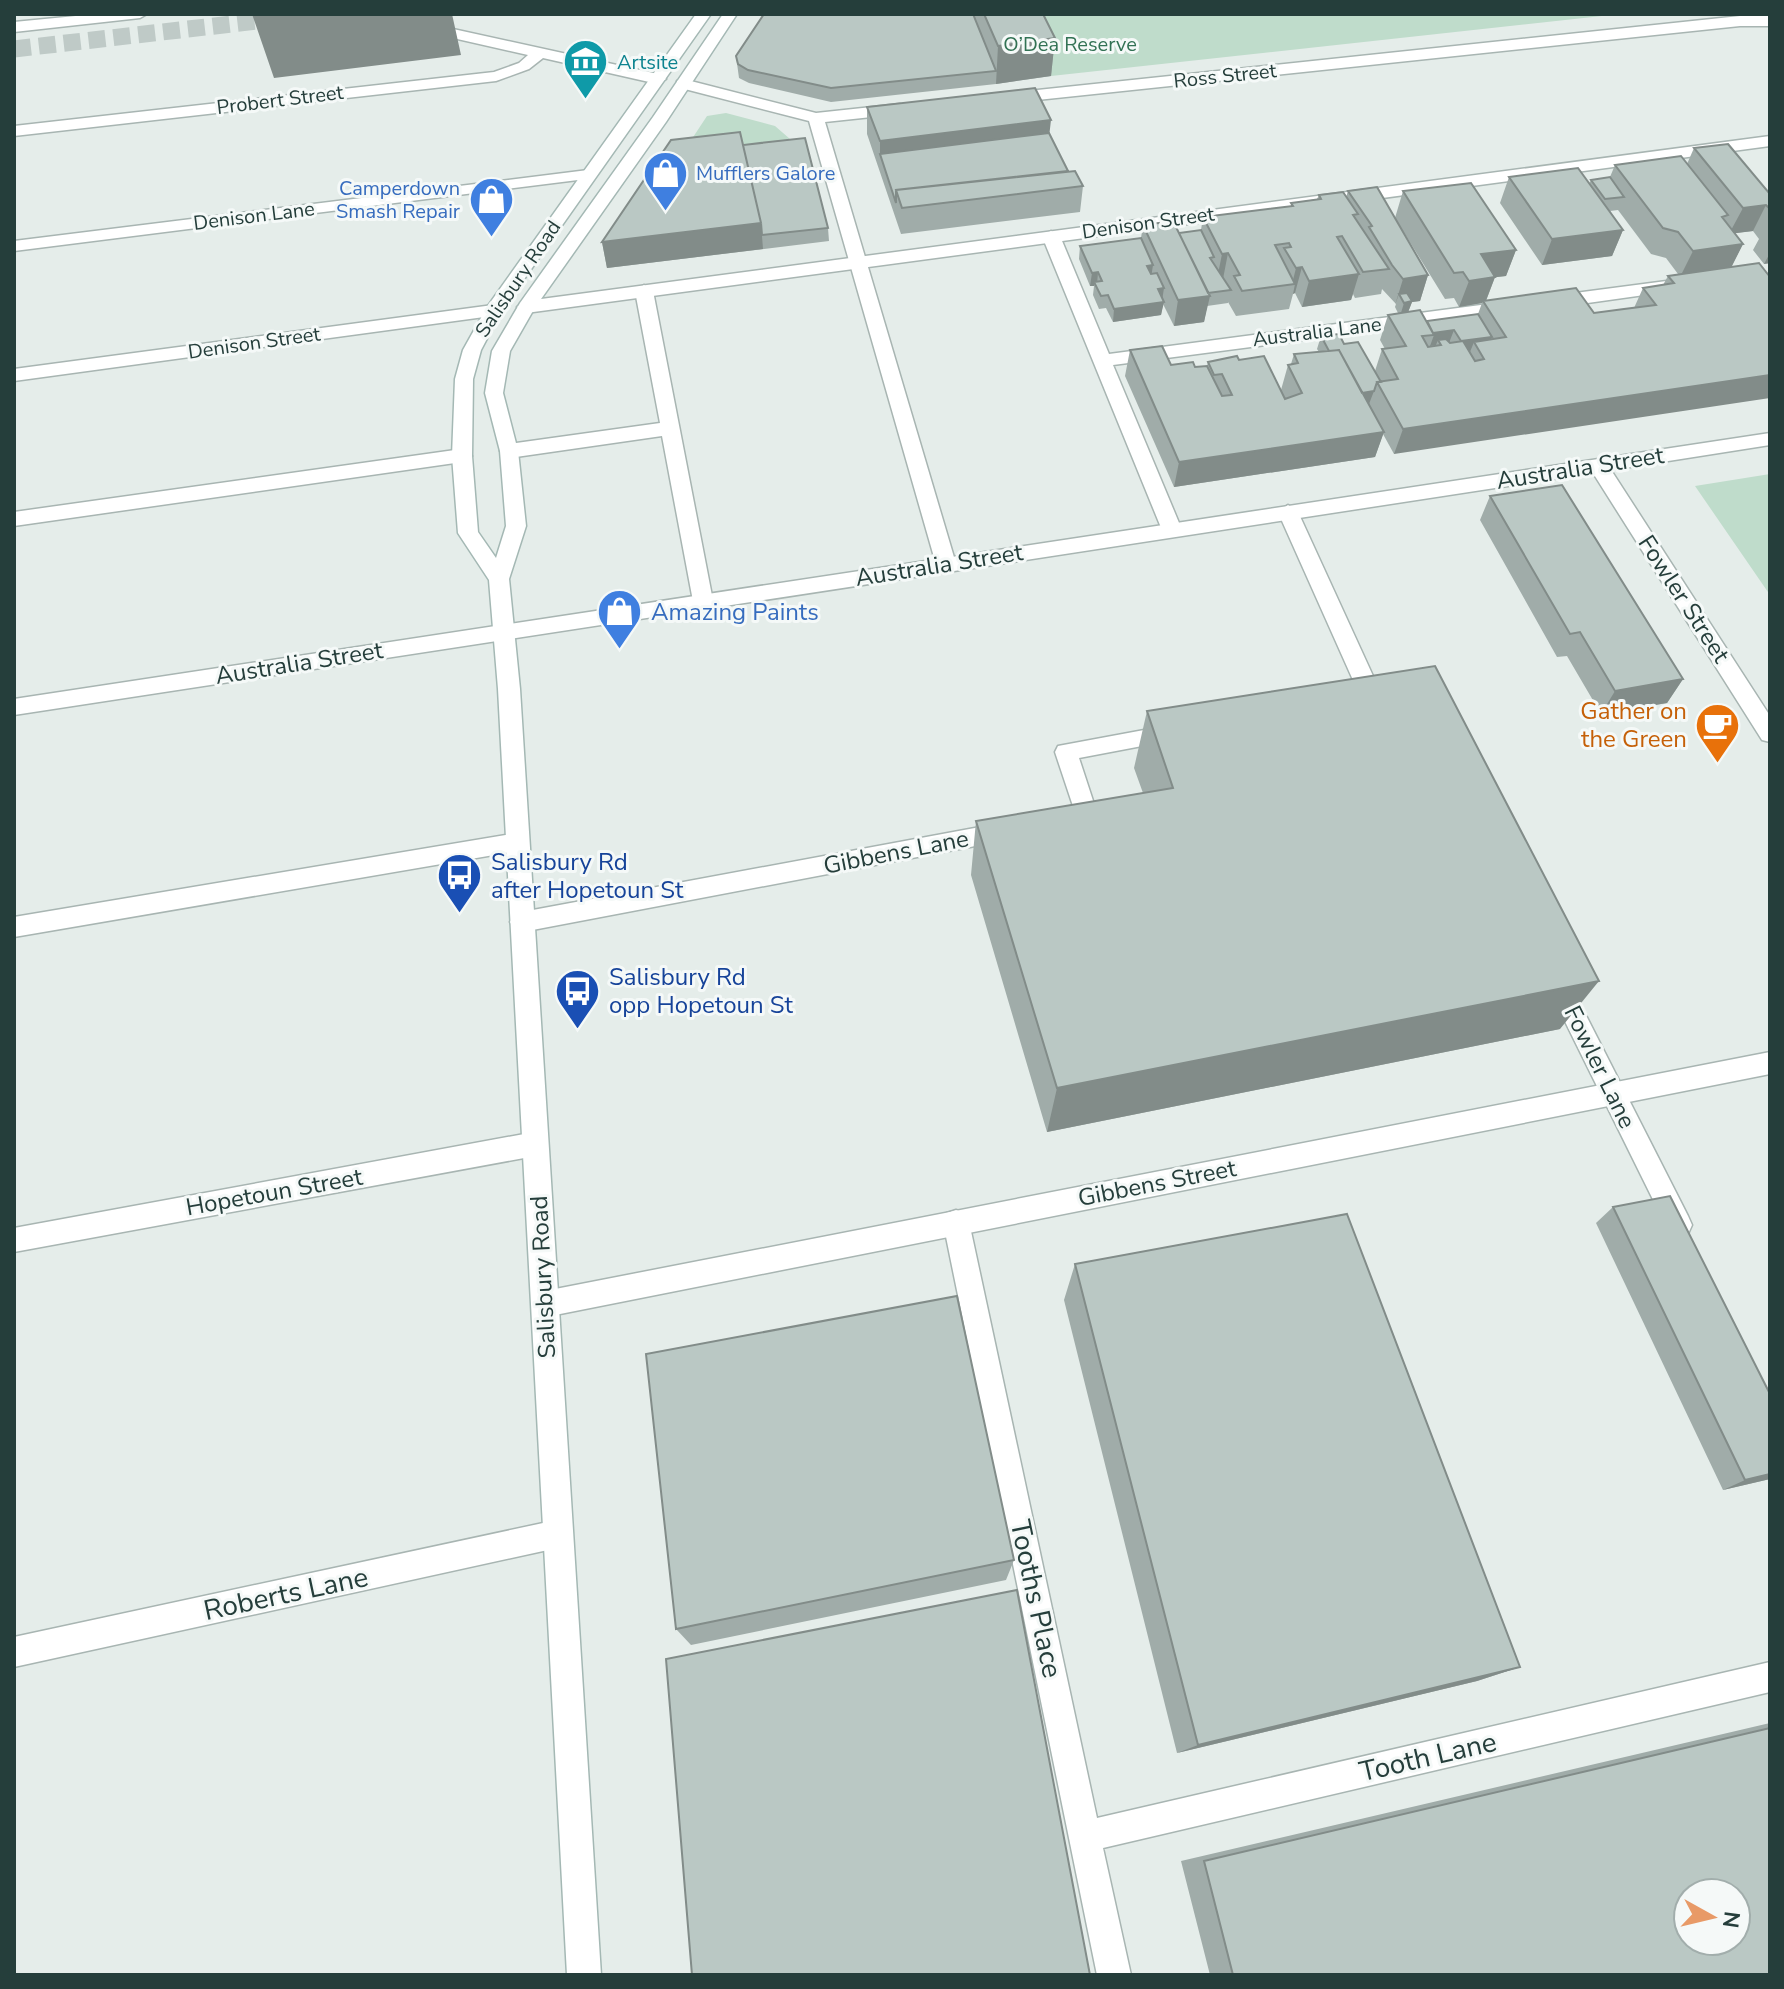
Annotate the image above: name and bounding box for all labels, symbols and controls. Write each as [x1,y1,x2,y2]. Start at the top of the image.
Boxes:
park label: O’Dea Reserve [1003,31,1137,58]
museum icon: Artsite [562,38,610,101]
place label: Artsite [617,49,678,76]
street label: Ross Street [1172,57,1279,95]
street label: Probert Street [215,79,346,121]
shop icon: Mufflers Galore [641,149,689,212]
place label: Mufflers Galore [696,160,835,187]
place label: Camperdown Smash Repair [336,175,460,225]
shop icon: Camperdown Smash Repair [467,176,515,239]
street label: Denison Lane [192,195,316,237]
street label: Denison Street [1080,200,1217,246]
street label: Salisbury Road [469,215,567,343]
street label: Australia Lane [1251,311,1383,353]
street label: Denison Street [186,320,323,366]
street label: Australia Street [1494,439,1667,497]
street label: Fowler Street [1631,529,1738,669]
street label: Australia Street [853,536,1026,594]
shop icon: Amazing Paints [596,588,644,651]
place label: Amazing Paints [651,596,819,628]
street label: Australia Street [213,634,386,692]
place label: Gather on the Green [1580,695,1687,755]
cafe icon: Gather on the Green [1694,701,1742,764]
street label: Gibbens Lane [821,822,971,882]
place label: Salisbury Rd after Hopetoun St [491,846,684,906]
bus stop icon: Salisbury Rd after Hopetoun St [436,852,484,915]
place label: Salisbury Rd opp Hopetoun St [609,961,793,1021]
bus stop icon: Salisbury Rd opp Hopetoun St [554,967,602,1030]
street label: Fowler Lane [1557,1000,1643,1134]
street label: Gibbens Street [1075,1152,1239,1214]
street label: Hopetoun Street [183,1161,365,1223]
street label: Salisbury Road [523,1195,563,1359]
street label: Tooths Place [1001,1517,1071,1681]
street label: Roberts Lane [200,1558,372,1630]
street label: Tooth Lane [1356,1723,1500,1791]
north arrow [1672,1877,1752,1957]
text: N [1715,1909,1747,1930]

